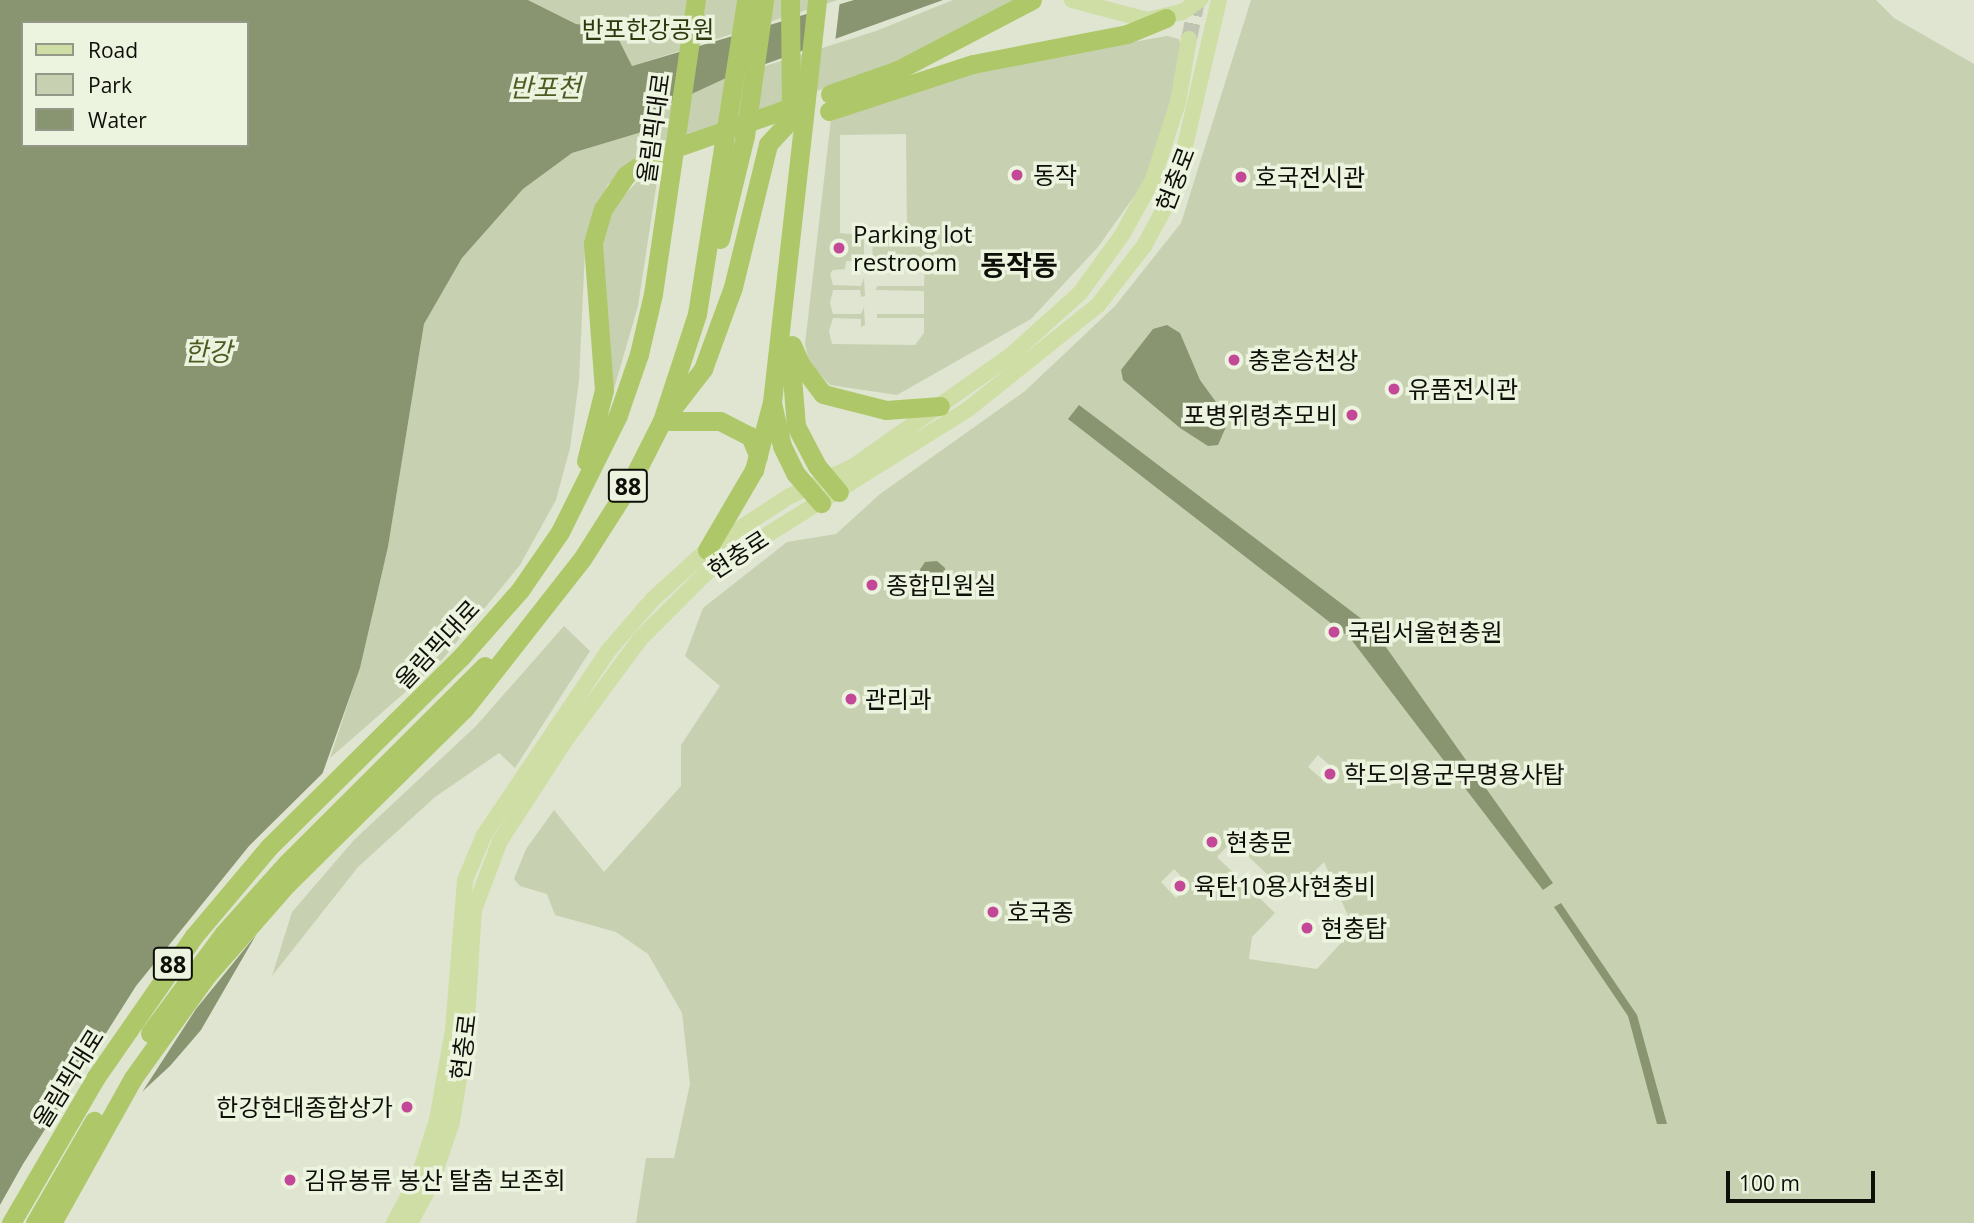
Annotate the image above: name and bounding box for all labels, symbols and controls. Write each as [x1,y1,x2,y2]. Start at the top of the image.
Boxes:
park label: 반포한강공원 [582,15,714,43]
legend [21,21,248,147]
text: Road [88,36,138,64]
text: Park [88,71,132,99]
street label: 올림픽대로 [631,71,675,185]
water label: 반포천 [509,72,581,104]
text: Water [88,106,147,134]
street label: 현충로 [1150,143,1200,215]
place label: 동작 [1033,161,1077,189]
place label: 호국전시관 [1255,163,1365,191]
marker: 동작 [1007,165,1027,185]
marker: 호국전시관 [1233,169,1249,185]
place label: Parking lot restroom [853,220,972,276]
marker: Parking lot restroom [831,240,847,256]
district label: 동작동 [980,247,1058,281]
water label: 한강 [184,336,232,368]
place label: 충혼승천상 [1248,346,1358,374]
marker: 충혼승천상 [1226,352,1242,368]
place label: 유품전시관 [1408,375,1518,403]
marker: 유품전시관 [1386,381,1402,397]
place label: 포병위령추모비 [1183,401,1338,429]
marker: 포병위령추모비 [1344,407,1360,423]
road number: 88 [607,466,649,506]
street label: 현충로 [702,524,774,584]
place label: 종합민원실 [886,571,996,599]
marker: 종합민원실 [864,577,880,593]
street label: 올림픽대로 [389,594,485,694]
place label: 국립서울현충원 [1348,618,1503,646]
marker: 국립서울현충원 [1326,624,1342,640]
place label: 관리과 [865,685,931,713]
marker: 관리과 [843,691,859,707]
place label: 학도의용군무명용사탑 [1344,760,1565,788]
marker: 학도의용군무명용사탑 [1322,766,1338,782]
place label: 현충문 [1226,828,1292,856]
marker: 현충문 [1204,834,1220,850]
place label: 육탄10용사현충비 [1194,872,1376,900]
marker: 육탄10용사현충비 [1172,878,1188,894]
place label: 호국종 [1007,898,1073,926]
marker: 호국종 [985,904,1001,920]
place label: 현충탑 [1321,914,1387,942]
marker: 현충탑 [1299,920,1315,936]
road number: 88 [152,945,194,984]
street label: 현충로 [445,1012,481,1082]
street label: 올림픽대로 [27,1024,109,1132]
place label: 한강현대종합상가 [216,1093,393,1121]
marker: 한강현대종합상가 [399,1099,415,1115]
scale bar [1729,1156,1878,1200]
place label: 김유봉류 봉산 탈춤 보존회 [304,1166,566,1194]
text: 100 m [1739,1169,1800,1197]
marker: 김유봉류 봉산 탈춤 보존회 [282,1172,298,1188]

